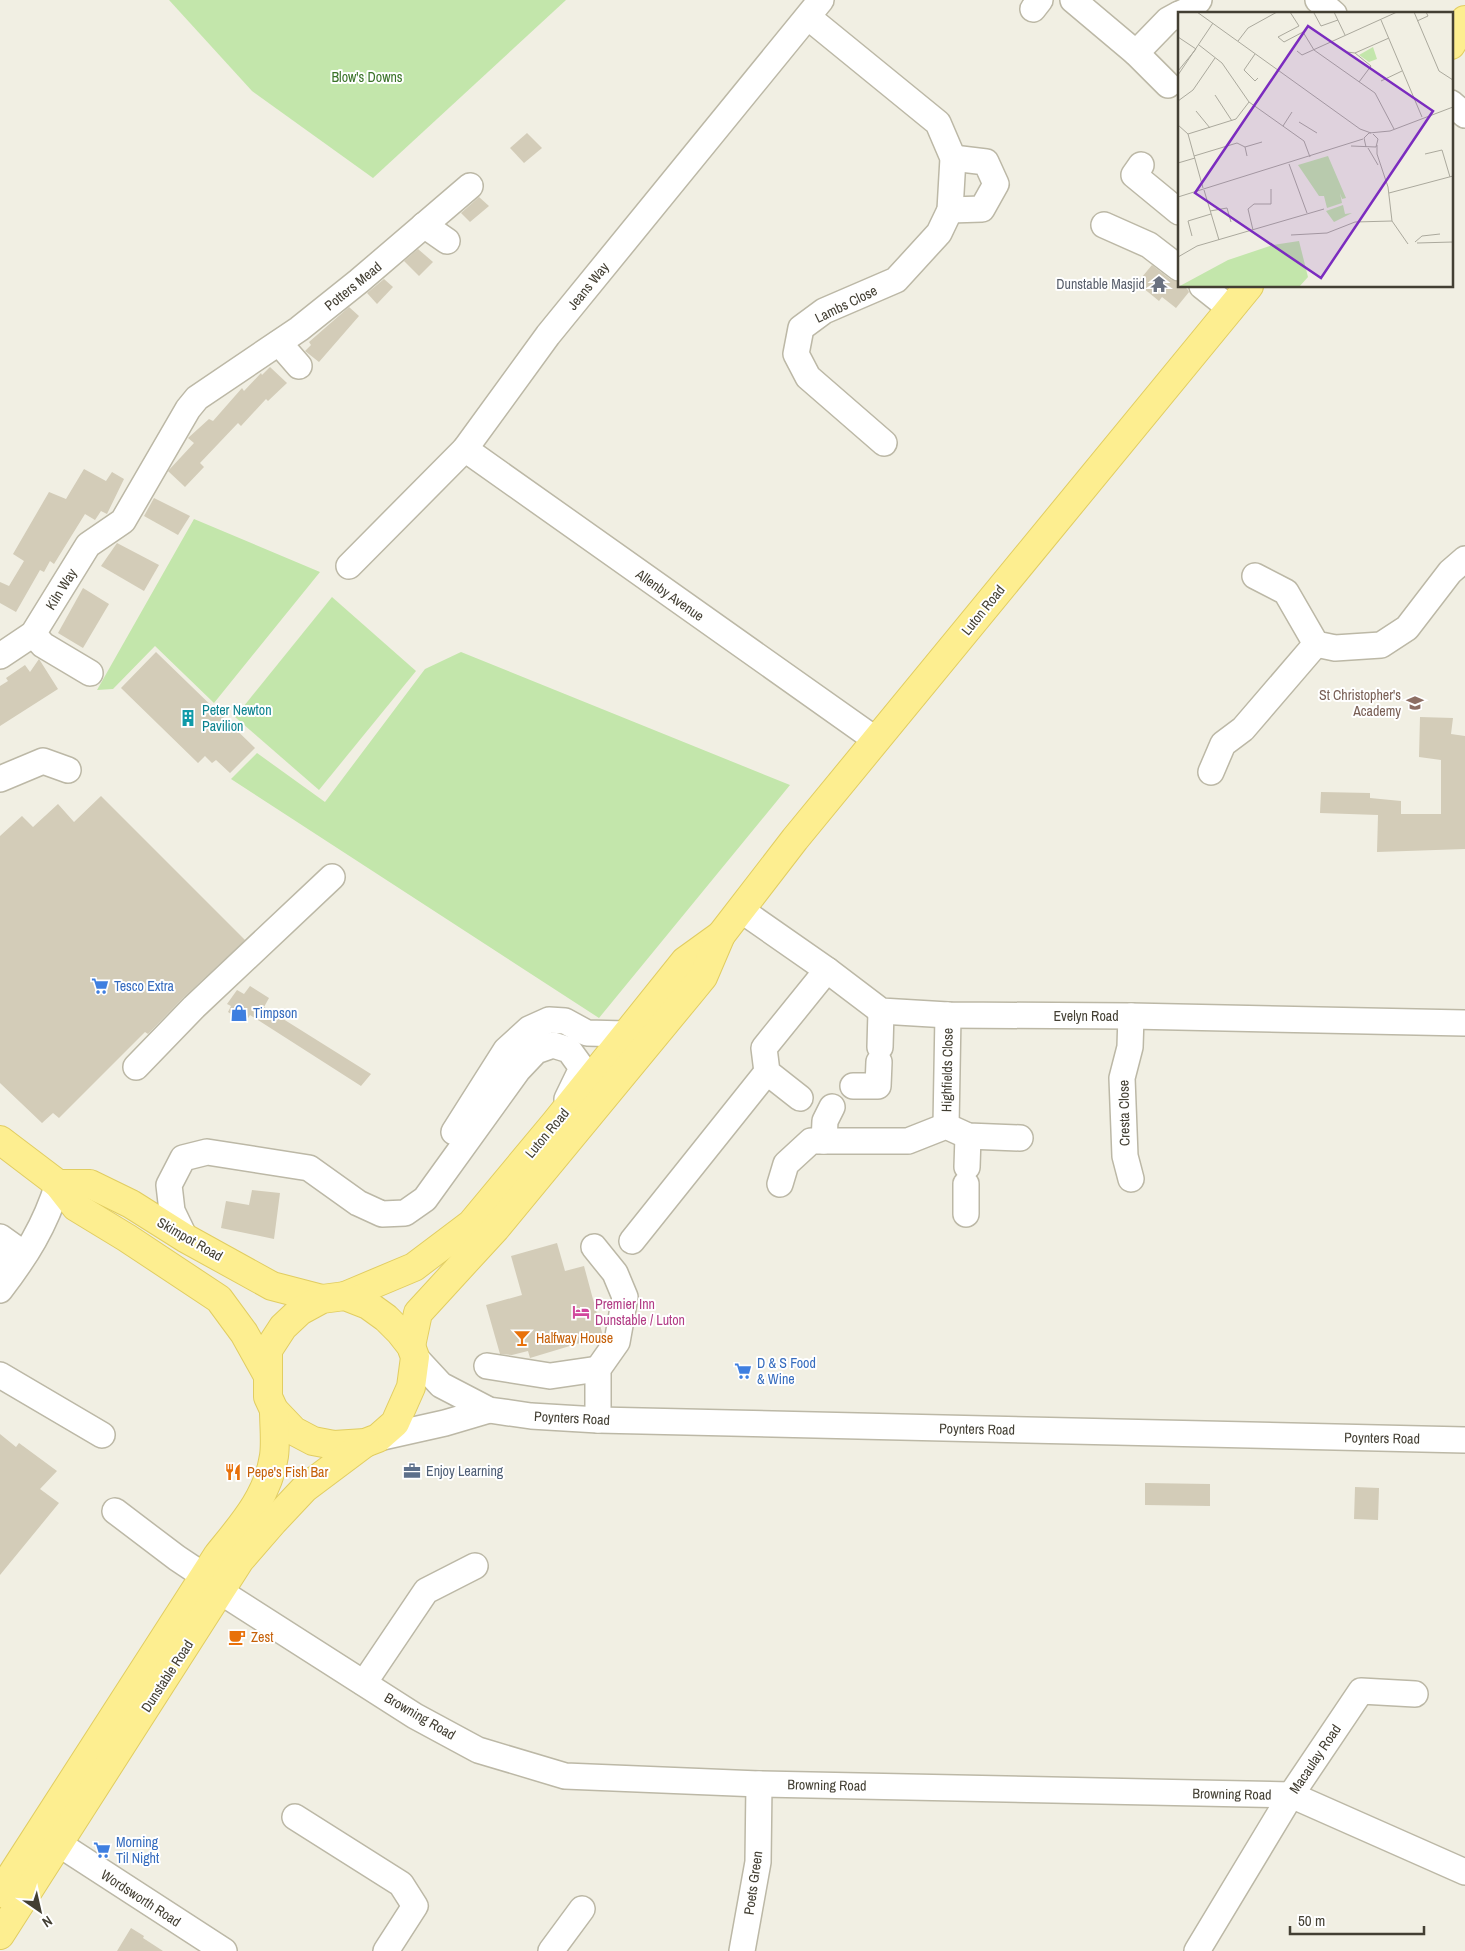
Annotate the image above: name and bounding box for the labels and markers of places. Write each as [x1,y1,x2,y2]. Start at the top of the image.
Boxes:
temple icon: Dunstable Masjid [1149,274,1169,294]
place label: Dunstable Masjid [1056,275,1145,293]
place label: St Christopher's Academy [1319,686,1401,720]
school or university icon: St Christopher's Academy [1405,693,1425,713]
place label: Peter Newton Pavilion [202,701,272,735]
building icon: Peter Newton Pavilion [178,708,198,728]
supermarket icon: Tesco Extra [90,976,110,996]
place label: Tesco Extra [114,977,175,995]
shop icon: Timpson [229,1003,249,1023]
place label: Timpson [253,1004,297,1022]
place label: Premier Inn Dunstable / Luton [595,1295,685,1329]
hotel icon: Premier Inn Dunstable / Luton [571,1302,591,1322]
bar icon: Halfway House [512,1328,532,1348]
place label: Halfway House [536,1329,613,1347]
place label: D & S Food & Wine [757,1354,816,1388]
supermarket icon: D & S Food & Wine [733,1361,753,1381]
office icon: Enjoy Learning [402,1461,422,1481]
restaurant icon: Pepe's Fish Bar [223,1462,243,1482]
place label: Enjoy Learning [426,1462,504,1480]
place label: Pepe's Fish Bar [247,1463,329,1481]
cafe icon: Zest [227,1627,247,1647]
place label: Zest [251,1628,273,1646]
place label: Morning Til Night [116,1833,159,1867]
supermarket icon: Morning Til Night [92,1840,112,1860]

